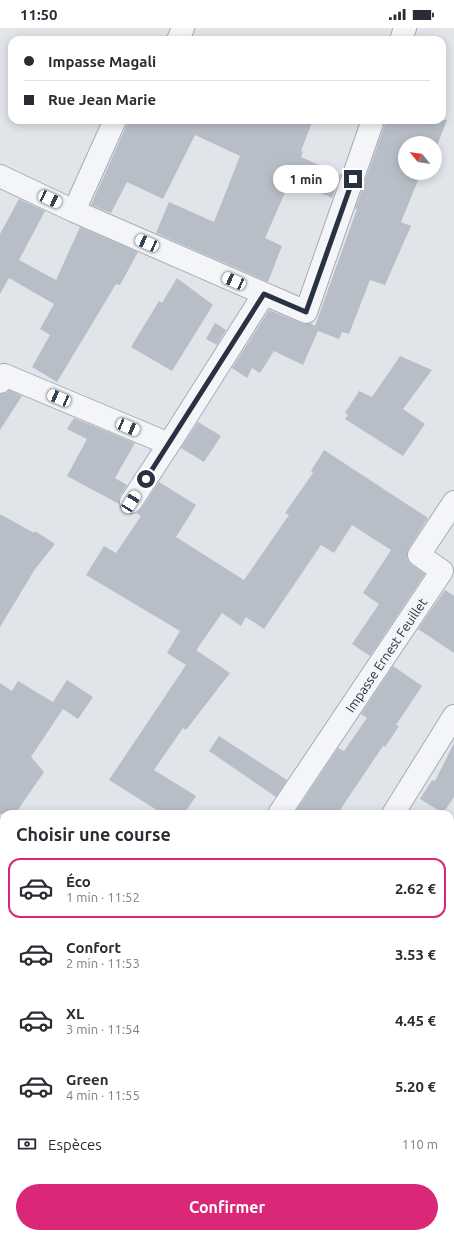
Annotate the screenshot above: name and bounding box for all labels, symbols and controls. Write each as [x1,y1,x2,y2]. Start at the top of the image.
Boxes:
text: 11:50 [20,6,58,23]
text: Impasse Magali [48,53,156,70]
text: Rue Jean Marie [48,91,156,108]
north arrow [398,136,442,180]
map controls [398,136,442,180]
callout: 1 min [273,165,339,193]
route end [344,170,362,188]
text: 1 min [290,172,322,186]
car [37,188,63,210]
car [134,233,160,253]
car [221,271,247,291]
car [46,388,72,408]
car [115,417,141,437]
route start [137,470,155,488]
car [119,489,143,515]
street label: Impasse Ernest Feuillet [343,595,429,715]
text: Choisir une course [16,824,171,844]
icon: car [18,870,54,906]
text: Éco [66,873,91,890]
text: 2.62 € [395,880,436,897]
text: 1 min · 11:52 [66,890,140,904]
icon: car [18,936,54,972]
text: Confort [66,939,121,956]
text: 3.53 € [395,946,436,963]
text: 2 min · 11:53 [66,956,140,970]
icon: car [18,1002,54,1038]
text: XL [66,1005,84,1022]
text: 4.45 € [395,1012,436,1029]
text: 3 min · 11:54 [66,1022,140,1036]
icon: car [18,1068,54,1104]
text: Green [66,1071,108,1088]
text: 5.20 € [395,1078,436,1095]
text: 4 min · 11:55 [66,1088,140,1102]
icon: cash [16,1133,38,1155]
text: Espèces [48,1136,102,1153]
text: 110 m [402,1137,438,1151]
button: Confirmer [16,1184,438,1230]

